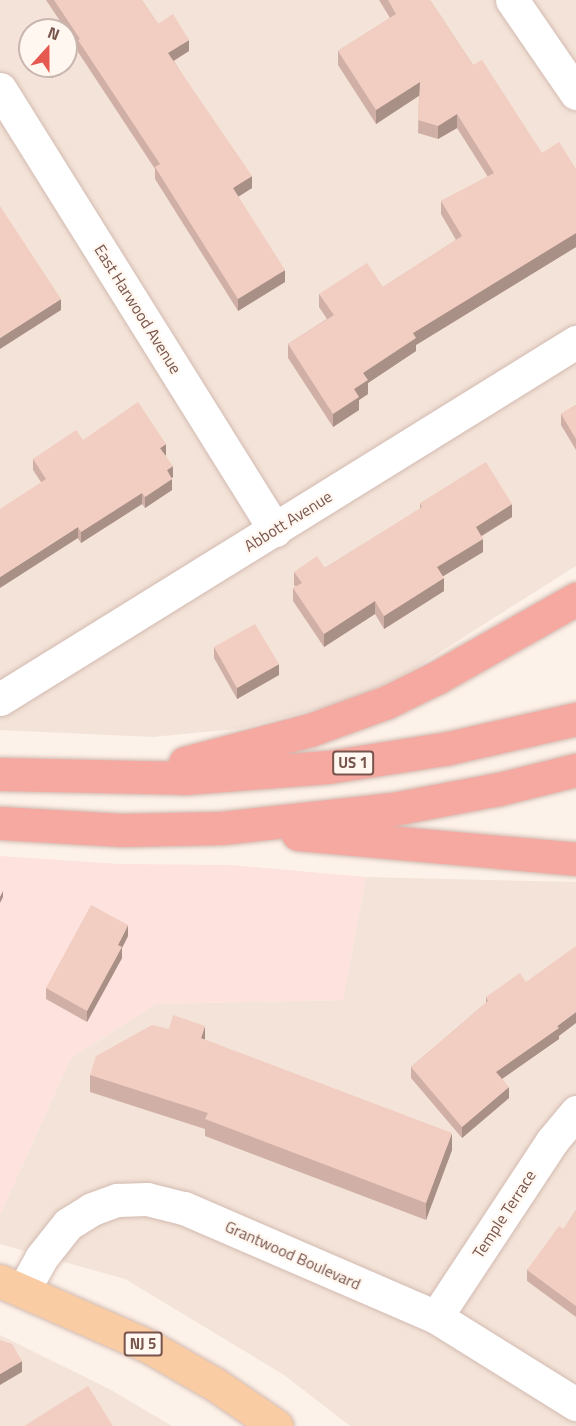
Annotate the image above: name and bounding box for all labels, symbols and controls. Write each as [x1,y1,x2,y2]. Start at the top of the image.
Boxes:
north arrow [18,18,78,78]
text: N [44,20,63,46]
street label: East Harwood Avenue [90,241,186,377]
street label: Abbott Avenue [241,486,335,556]
road number: US 1 [332,751,374,775]
street label: Temple Terrace [468,1166,540,1262]
street label: Grantwood Boulevard [222,1216,364,1294]
road number: NJ 5 [124,1332,162,1356]

